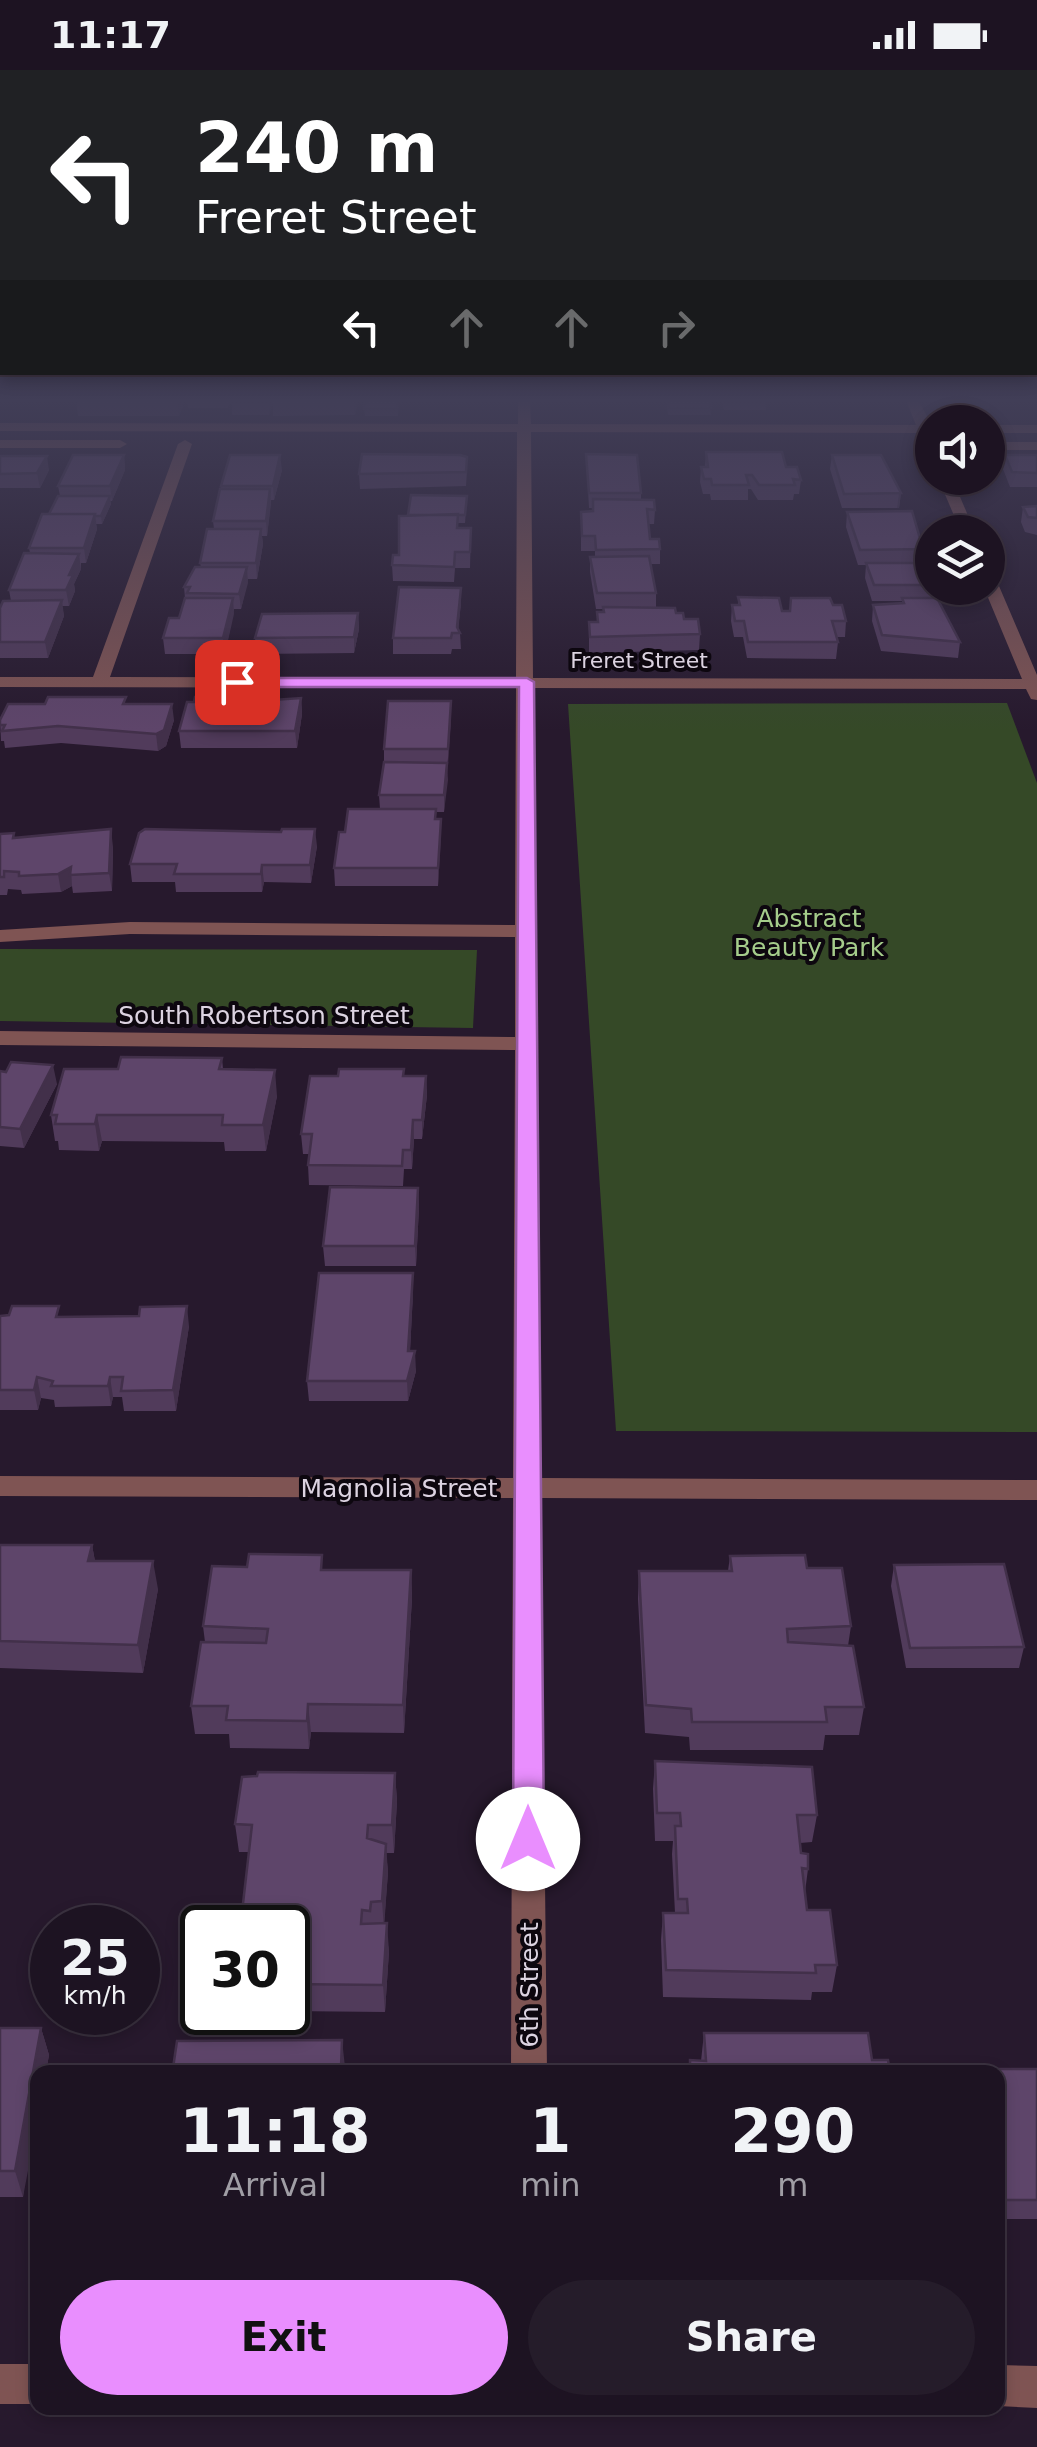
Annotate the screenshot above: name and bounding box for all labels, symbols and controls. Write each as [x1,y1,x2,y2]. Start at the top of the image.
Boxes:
text: 11:17 [50,13,171,57]
text: 240 m [195,107,438,189]
icon: left [30,110,160,240]
text: Freret Street [195,191,477,244]
icon: left [334,300,389,355]
icon: ahead [439,300,494,355]
icon: ahead [544,300,599,355]
icon: right [649,300,704,355]
map controls [915,405,1005,605]
button: sound [915,405,1005,495]
button: layers [915,515,1005,605]
pin [195,640,280,725]
street label: Freret Street [570,648,708,673]
icon: arrive [210,655,265,710]
park label: Abstract Beauty Park [734,904,885,962]
street label: South Robertson Street [118,1001,410,1030]
street label: Magnolia Street [300,1474,498,1503]
position arrow [476,1787,580,1891]
speed limit sign: 30 [180,1905,310,2035]
street label: 6th Street [515,1922,544,2048]
text: 25 [60,1929,130,1987]
text: km/h [63,1981,127,2010]
text: 11:18 [180,2096,371,2166]
text: 1 [529,2096,571,2166]
text: 290 [730,2096,855,2166]
text: Arrival [223,2166,327,2204]
text: min [520,2166,581,2204]
text: m [777,2166,808,2204]
button: Exit [60,2280,508,2395]
button: Share [528,2280,975,2395]

